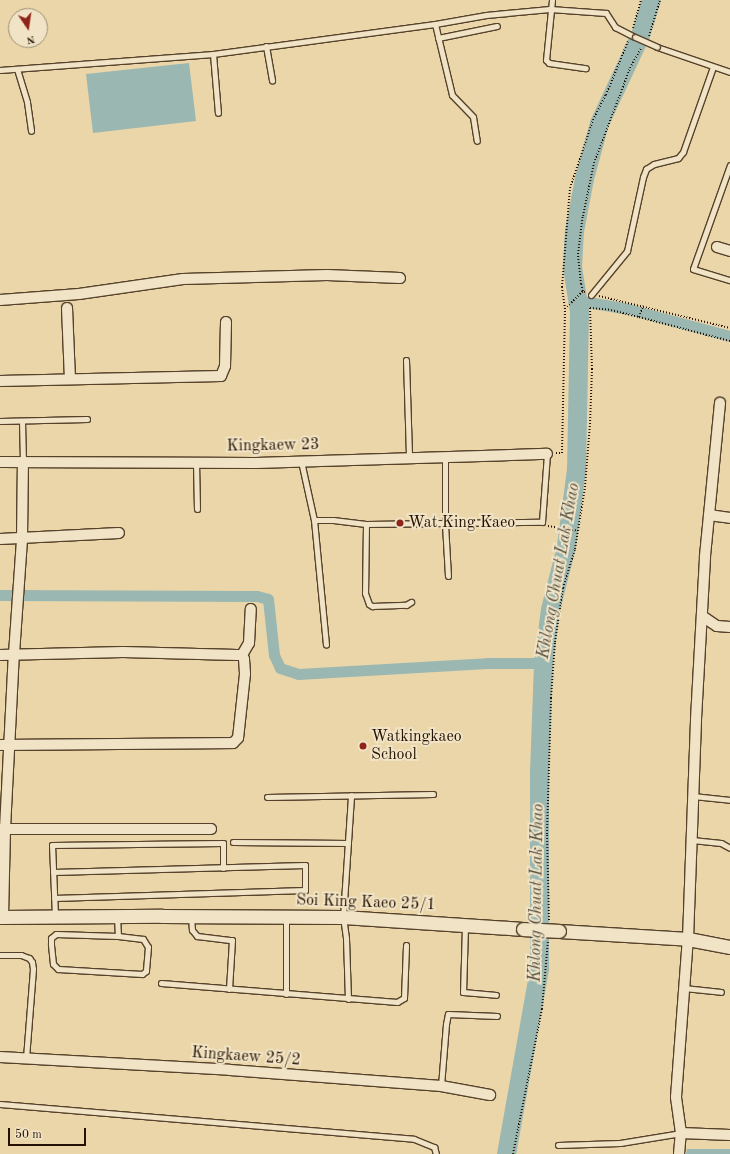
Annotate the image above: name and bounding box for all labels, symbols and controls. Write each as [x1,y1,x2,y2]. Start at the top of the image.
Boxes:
north arrow [8,8,48,48]
text: N [25,33,36,46]
street label: Kingkaew 23 [226,436,320,456]
water label: Khlong Chuat Lak Khao [533,481,585,661]
place label: Wat King Kaeo [408,513,515,533]
marker: Wat King Kaeo [395,518,405,528]
place label: Watkingkaeo School [371,727,462,765]
marker: Watkingkaeo School [358,741,368,751]
water label: Khlong Chuat Lak Khao [525,804,549,982]
street label: Soi King Kaeo 25/1 [296,891,436,915]
street label: Kingkaew 25/2 [191,1044,301,1070]
scale bar [10,1120,88,1146]
text: 50 m [15,1129,42,1141]

